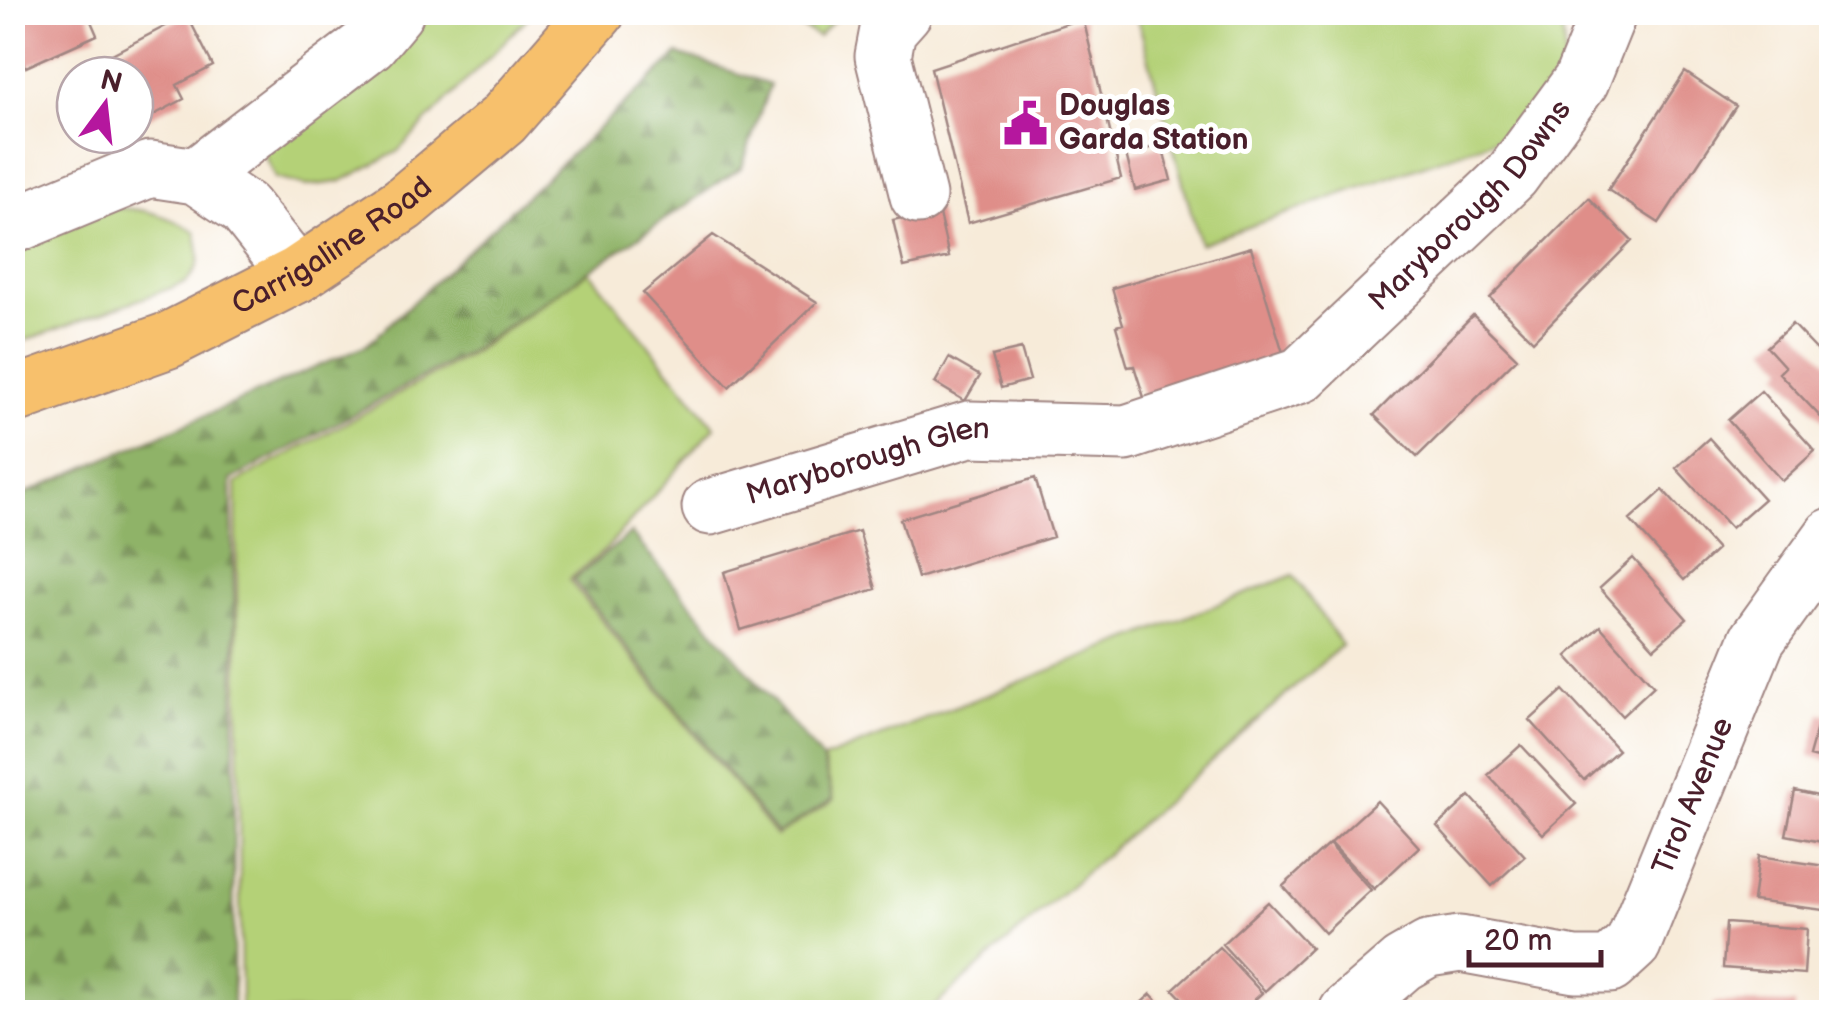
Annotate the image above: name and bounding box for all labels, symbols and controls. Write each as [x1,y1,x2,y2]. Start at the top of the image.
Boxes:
north arrow [55,55,155,155]
text: N [97,64,126,101]
place label: Douglas Garda Station [1059,88,1249,158]
street label: Maryborough Downs [1362,93,1579,319]
public building icon: Douglas Garda Station [1002,99,1050,147]
street label: Carrigaline Road [226,169,439,323]
street label: Maryborough Glen [742,411,990,513]
street label: Tirol Avenue [1645,712,1741,880]
scale bar [1469,905,1602,967]
text: 20 m [1484,923,1552,959]

